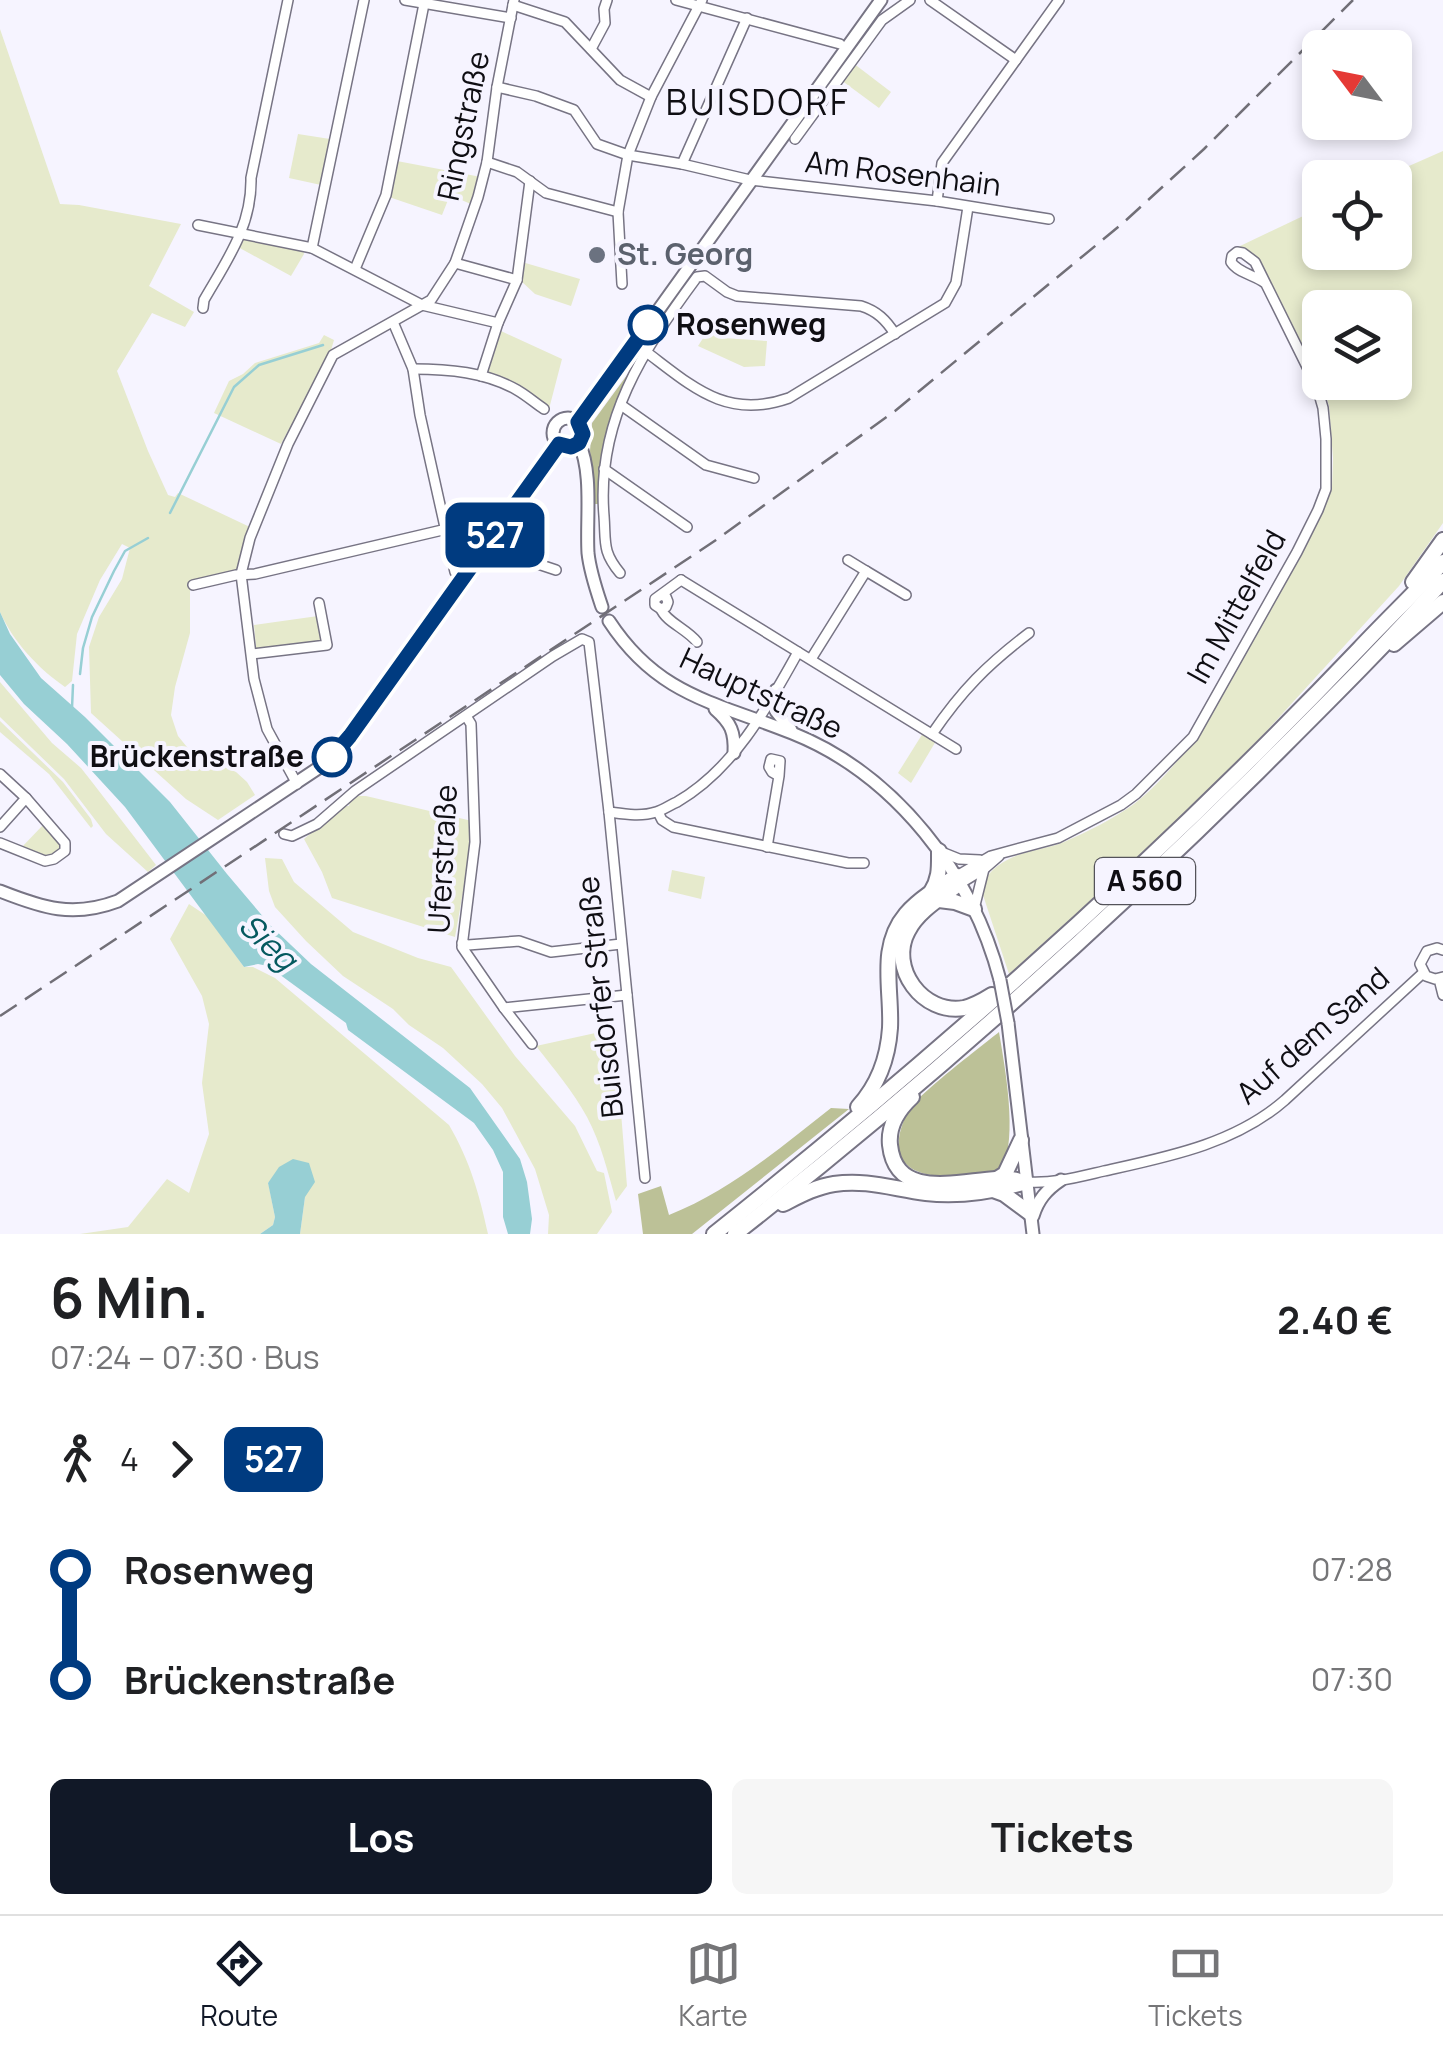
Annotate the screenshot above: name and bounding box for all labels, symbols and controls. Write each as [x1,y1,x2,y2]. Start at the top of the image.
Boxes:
north arrow [1302,30,1412,140]
map controls [1302,30,1412,400]
street label: Ringstraße [427,47,498,204]
district label: BUISDORF [666,78,850,126]
street label: Am Rosenhain [803,140,1003,205]
button: locate [1302,160,1412,270]
place label: St. Georg [617,233,753,274]
marker: St. Georg [586,244,608,266]
button: layers [1302,290,1412,400]
place label: Rosenweg [676,303,827,344]
marker: Rosenweg [629,306,667,344]
line badge: 527 [438,502,552,568]
text: 527 [465,511,525,559]
street label: Im Mittelfeld [1177,522,1295,690]
street label: Hauptstraße [674,637,850,748]
place label: Brückenstraße [90,735,304,776]
marker: Brückenstraße [313,738,351,776]
street label: Uferstraße [417,783,466,934]
road number: A 560 [1095,858,1195,904]
street label: Buisdorfer Straße [566,874,633,1120]
water label: Sieg [230,903,310,982]
street label: Auf dem Sand [1227,957,1397,1113]
text: 6 Min. [50,1259,209,1335]
text: 2.40 € [1277,1293,1393,1345]
text: 07:24 – 07:30 · Bus [50,1335,320,1379]
icon: walk [50,1432,105,1487]
icon: forward [154,1432,209,1487]
text: 527 [244,1435,303,1483]
text: 4 [120,1437,139,1481]
text: Rosenweg [124,1543,315,1595]
text: 07:28 [1311,1547,1393,1591]
text: Brückenstraße [124,1653,396,1705]
text: 07:30 [1311,1657,1393,1701]
button: Los [50,1779,712,1894]
button: Tickets [732,1779,1393,1894]
tab: Route [200,1936,278,2034]
tab: Karte [678,1936,748,2034]
tab: Tickets [1148,1936,1243,2034]

